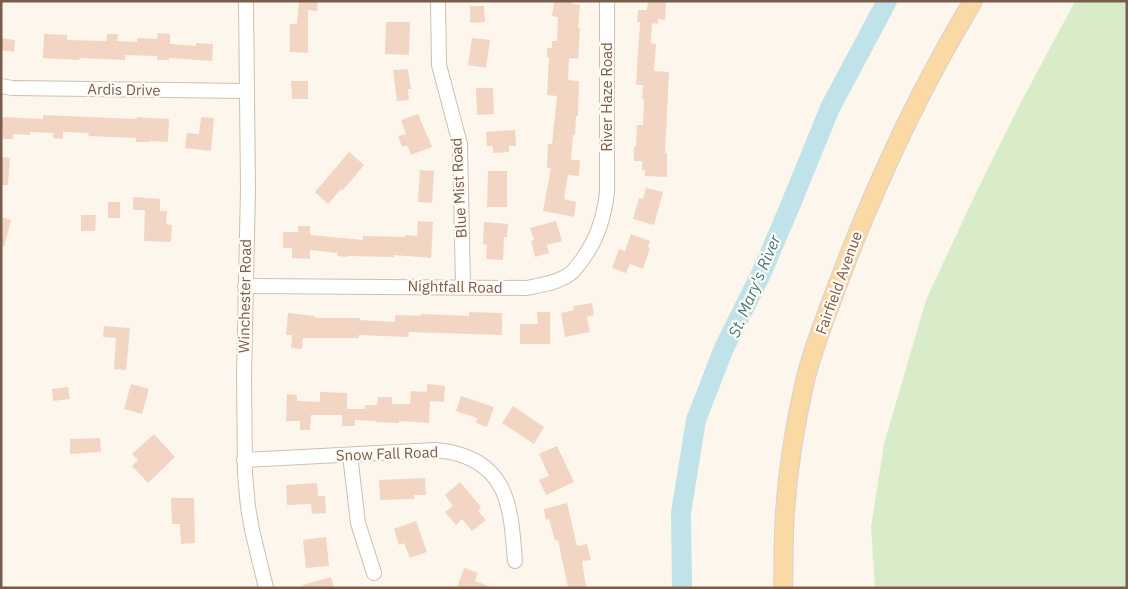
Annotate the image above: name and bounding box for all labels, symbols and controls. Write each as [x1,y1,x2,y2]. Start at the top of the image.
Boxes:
street label: River Haze Road [597,42,616,152]
street label: Ardis Drive [87,79,161,100]
street label: Blue Mist Road [446,137,471,239]
street label: Fairfield Avenue [811,229,866,337]
water label: St. Mary's River [723,231,785,340]
street label: Winchester Road [234,239,255,353]
street label: Nightfall Road [407,276,503,297]
street label: Snow Fall Road [335,442,439,465]

